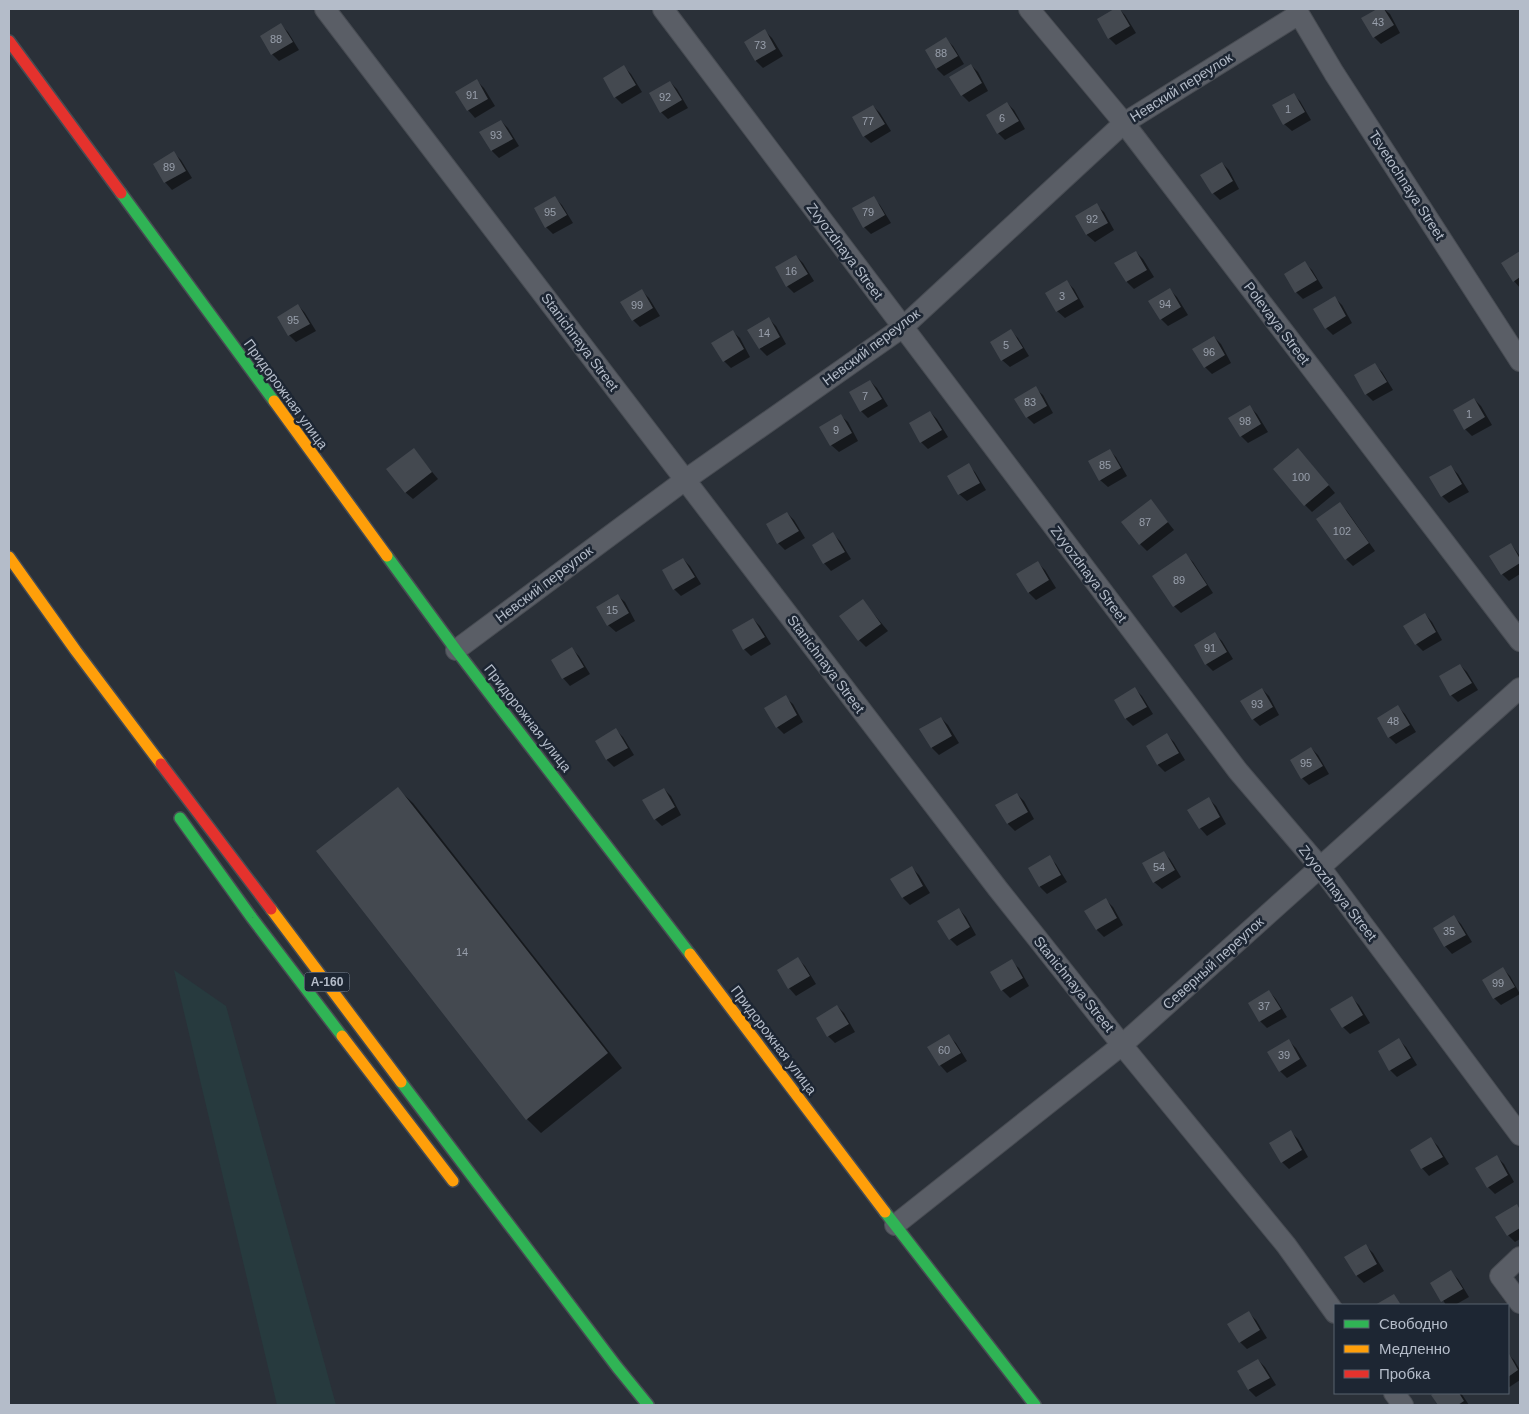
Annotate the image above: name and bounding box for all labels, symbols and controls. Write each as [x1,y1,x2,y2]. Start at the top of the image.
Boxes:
house number: 43 [1372,16,1384,28]
house number: 88 [270,33,282,45]
house number: 73 [754,39,766,51]
house number: 88 [935,47,947,59]
street label: Невский переулок [1127,49,1236,125]
house number: 91 [466,89,478,101]
house number: 92 [659,91,671,103]
house number: 1 [1285,103,1291,115]
house number: 6 [999,112,1005,124]
house number: 77 [862,115,874,127]
street label: Tsvetochnaya Street [1366,127,1448,243]
house number: 93 [490,129,502,141]
house number: 89 [163,161,175,173]
street label: Zvyozdnaya Street [803,200,887,303]
house number: 95 [544,206,556,218]
house number: 79 [862,206,874,218]
house number: 92 [1086,213,1098,225]
house number: 16 [785,265,797,277]
street label: Polevaya Street [1241,279,1313,367]
street label: Stanichnaya Street [538,290,622,394]
house number: 3 [1059,290,1065,302]
house number: 94 [1159,298,1171,310]
house number: 99 [631,299,643,311]
street label: Невский переулок [819,305,923,389]
house number: 95 [287,314,299,326]
house number: 14 [758,327,770,339]
street label: Придорожная улица [241,336,331,452]
house number: 5 [1003,339,1009,351]
house number: 96 [1203,346,1215,358]
house number: 7 [862,390,868,402]
house number: 83 [1024,396,1036,408]
house number: 1 [1466,408,1472,420]
house number: 98 [1239,415,1251,427]
house number: 9 [833,424,839,436]
house number: 85 [1099,459,1111,471]
house number: 100 [1292,471,1310,483]
house number: 87 [1139,516,1151,528]
street label: Zvyozdnaya Street [1047,523,1131,626]
house number: 102 [1333,525,1351,537]
street label: Невский переулок [492,542,596,626]
house number: 89 [1173,574,1185,586]
house number: 15 [606,604,618,616]
street label: Stanichnaya Street [784,612,868,716]
house number: 91 [1204,642,1216,654]
street label: Придорожная улица [481,661,575,775]
house number: 93 [1251,698,1263,710]
house number: 48 [1387,715,1399,727]
house number: 95 [1300,757,1312,769]
street label: Zvyozdnaya Street [1296,842,1380,944]
house number: 54 [1153,861,1165,873]
street label: Северный переулок [1159,913,1267,1012]
house number: 35 [1443,925,1455,937]
street label: Stanichnaya Street [1031,933,1118,1035]
house number: 14 [456,946,468,958]
road number: А-160 [304,972,350,992]
house number: 99 [1492,977,1504,989]
street label: Придорожная улица [728,983,820,1098]
house number: 37 [1258,1000,1270,1012]
house number: 60 [938,1044,950,1056]
house number: 39 [1278,1049,1290,1061]
legend [1334,1304,1509,1394]
text: Свободно [1379,1315,1448,1332]
text: Медленно [1379,1340,1450,1357]
text: Пробка [1379,1365,1431,1382]

